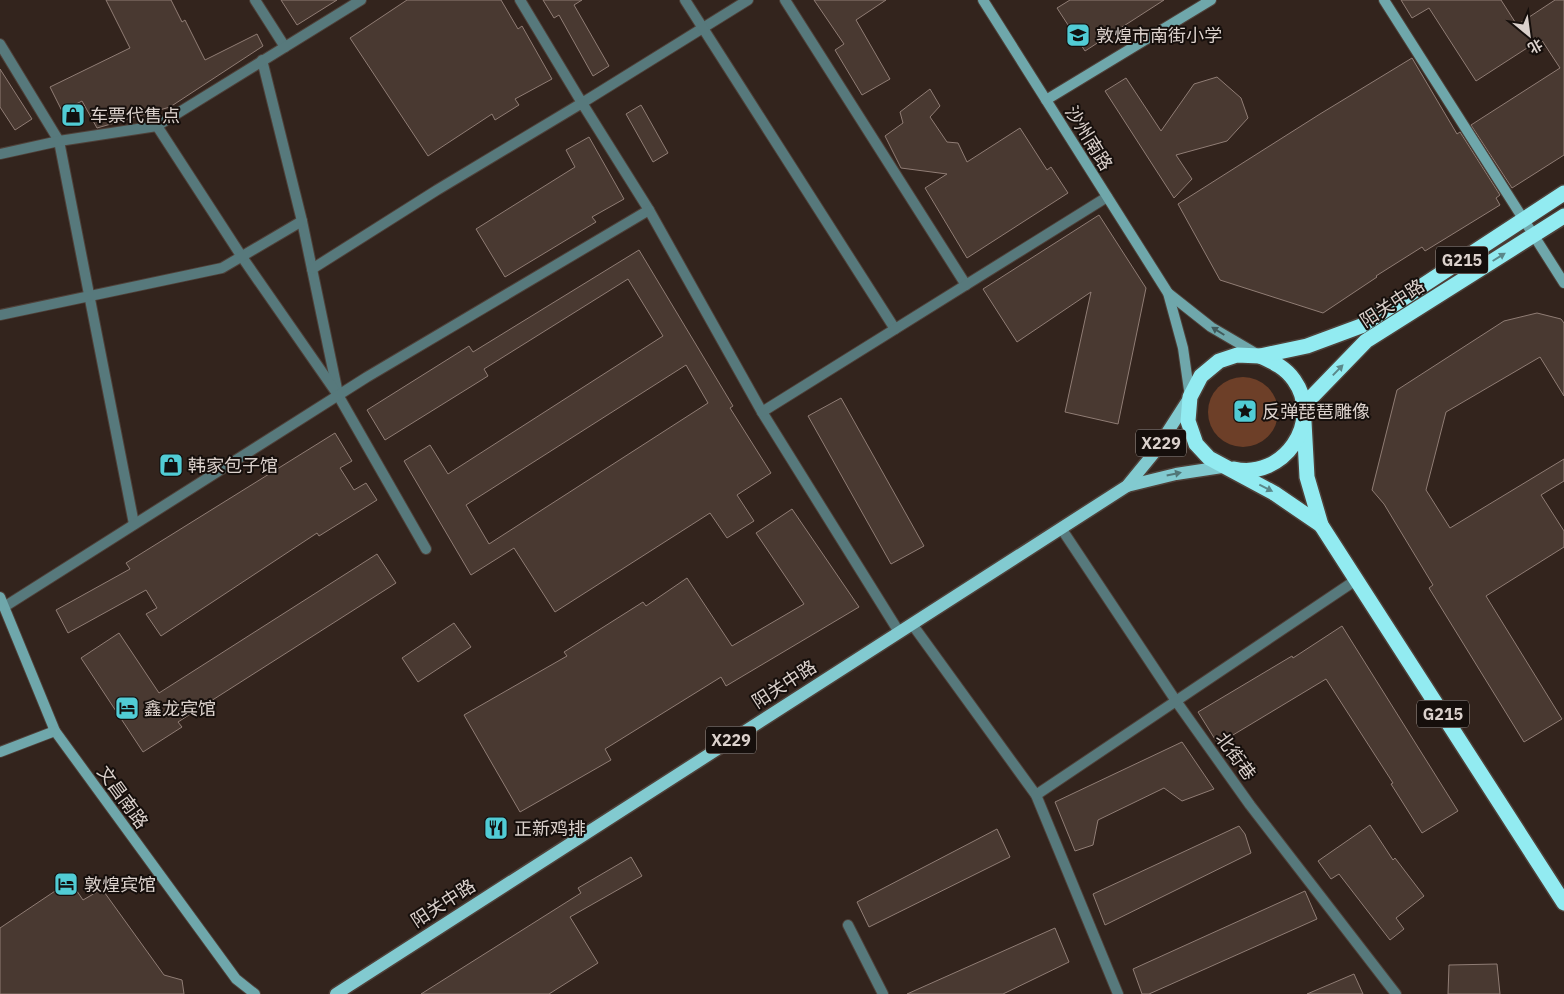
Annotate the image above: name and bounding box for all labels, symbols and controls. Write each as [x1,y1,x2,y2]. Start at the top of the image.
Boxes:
north arrow [1504,10,1554,60]
school or university icon: 敦煌市南街小学 [1065,22,1091,48]
place label: 敦煌市南街小学 [1096,24,1222,47]
text: 北 [1525,35,1546,58]
street label: 沙州南路 [1060,101,1118,175]
shop icon: 车票代售点 [60,102,86,128]
place label: 车票代售点 [90,104,180,127]
road number: G215 [1436,246,1488,274]
one-way arrow [1492,253,1505,262]
street label: 阳关中路 [1356,274,1428,332]
one-way arrow [1212,326,1225,335]
one-way arrow [1332,364,1344,376]
place icon: 反弹琵琶雕像 [1232,398,1258,424]
place label: 反弹琵琶雕像 [1262,400,1370,423]
road number: X229 [1136,429,1186,456]
shop icon: 韩家包子馆 [158,452,184,478]
place label: 韩家包子馆 [188,454,278,477]
one-way arrow [1167,470,1183,478]
one-way arrow [1259,484,1273,492]
street label: 阳关中路 [748,655,820,713]
hotel icon: 鑫龙宾馆 [114,695,140,721]
place label: 鑫龙宾馆 [144,697,216,720]
road number: G215 [1417,701,1469,728]
road number: X229 [706,726,756,754]
street label: 北街巷 [1211,727,1261,785]
street label: 文昌南路 [93,761,153,833]
restaurant icon: 正新鸡排 [483,815,509,841]
place label: 正新鸡排 [514,817,586,840]
hotel icon: 敦煌宾馆 [53,871,79,897]
place label: 敦煌宾馆 [84,873,156,896]
street label: 阳关中路 [407,874,479,932]

